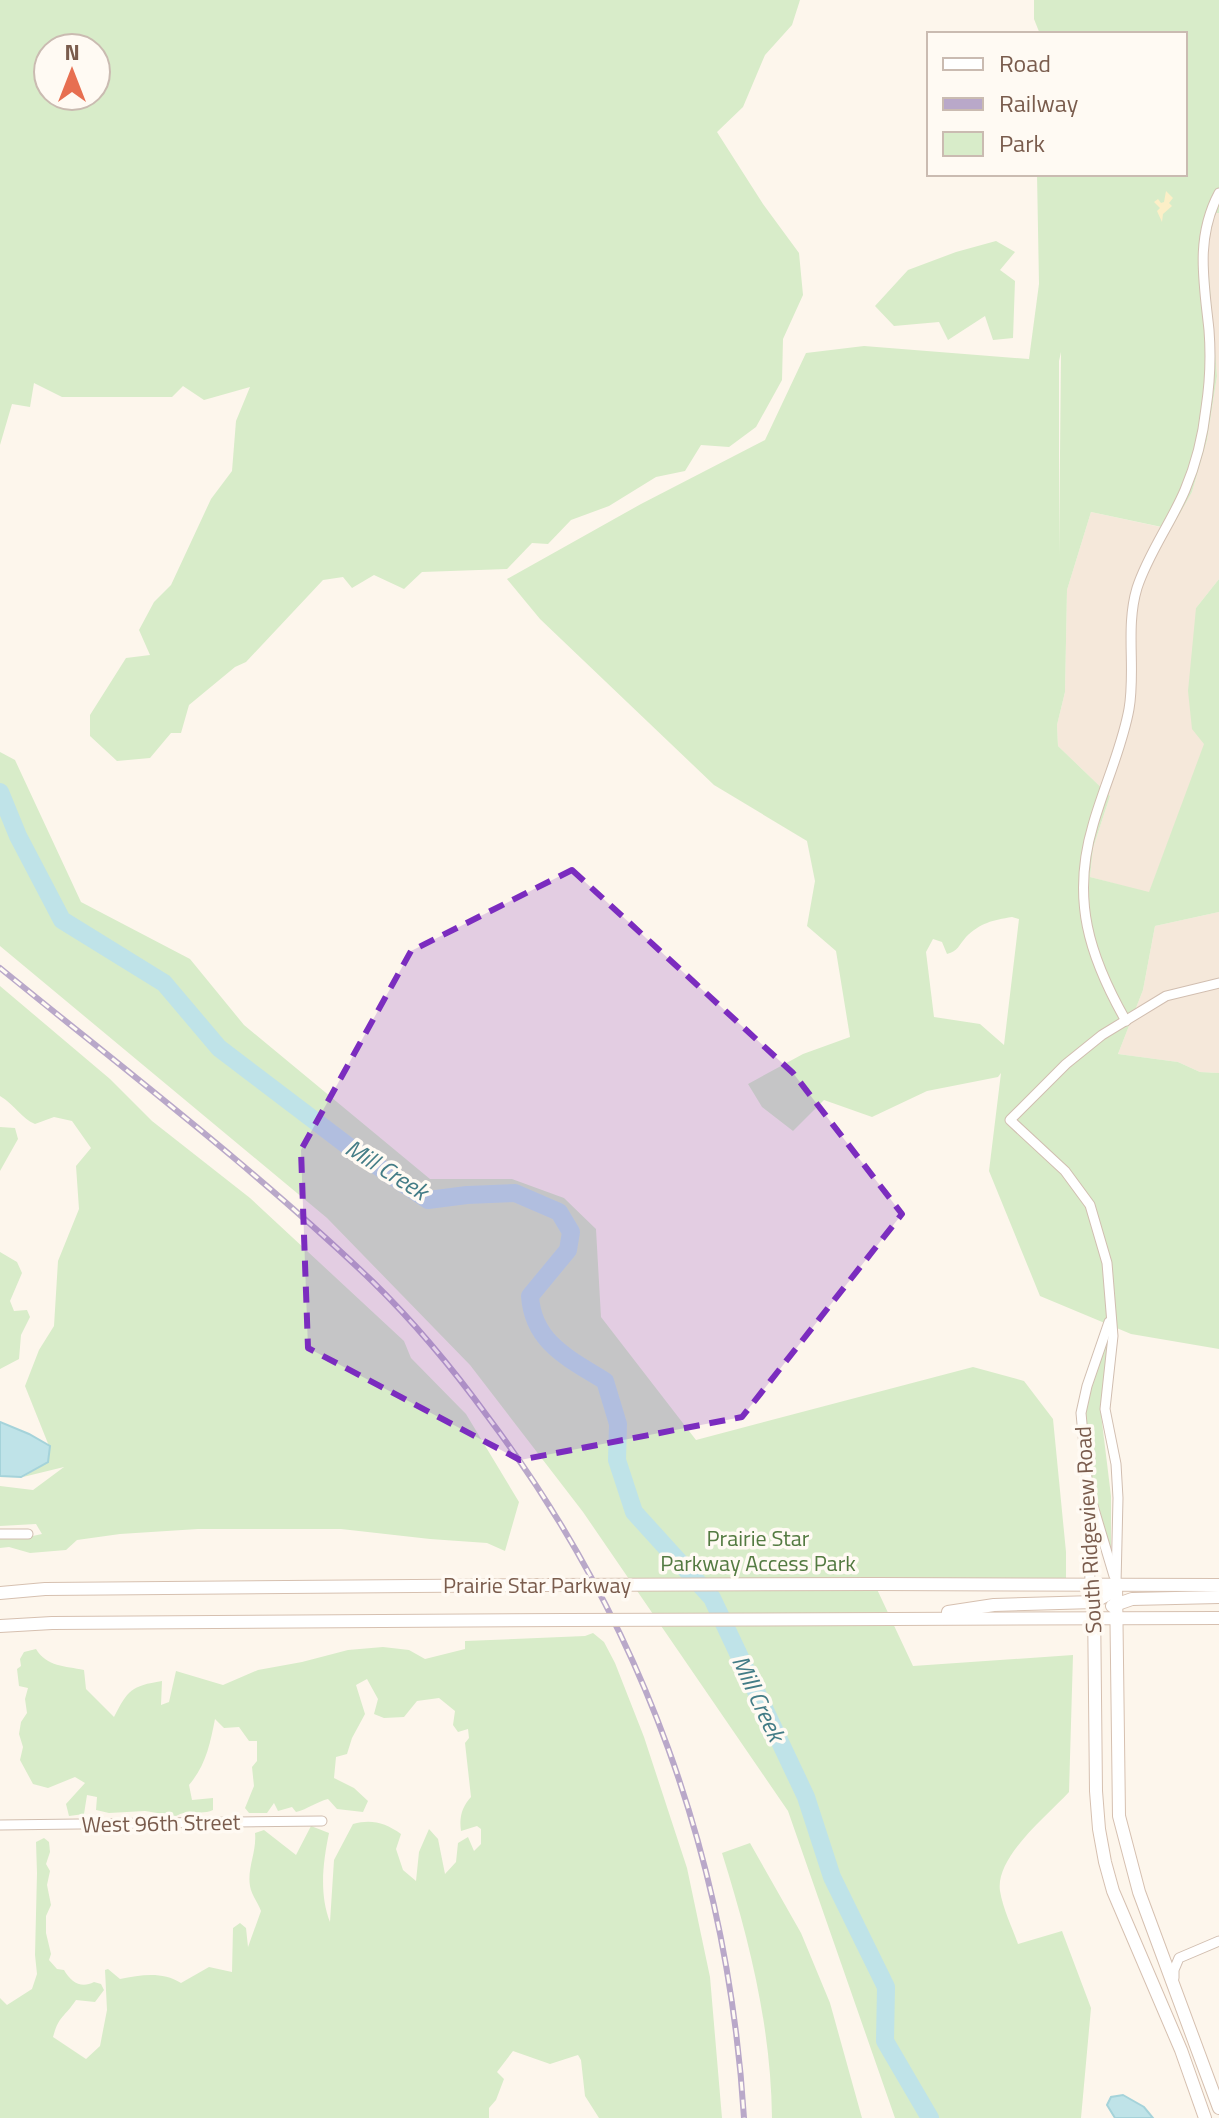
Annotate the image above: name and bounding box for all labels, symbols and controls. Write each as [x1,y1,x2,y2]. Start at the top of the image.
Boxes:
north arrow [32,32,112,112]
legend [927,32,1187,176]
text: N [64,35,80,69]
text: Road [999,45,1051,81]
text: Railway [999,85,1079,121]
text: Park [999,125,1045,161]
water label: Mill Creek [339,1129,438,1210]
street label: South Ridgeview Road [1066,1426,1110,1634]
park label: Prairie Star Parkway Access Park [660,1521,856,1580]
street label: Prairie Star Parkway [443,1568,631,1602]
water label: Mill Creek [723,1649,796,1750]
street label: West 96th Street [81,1805,241,1841]

